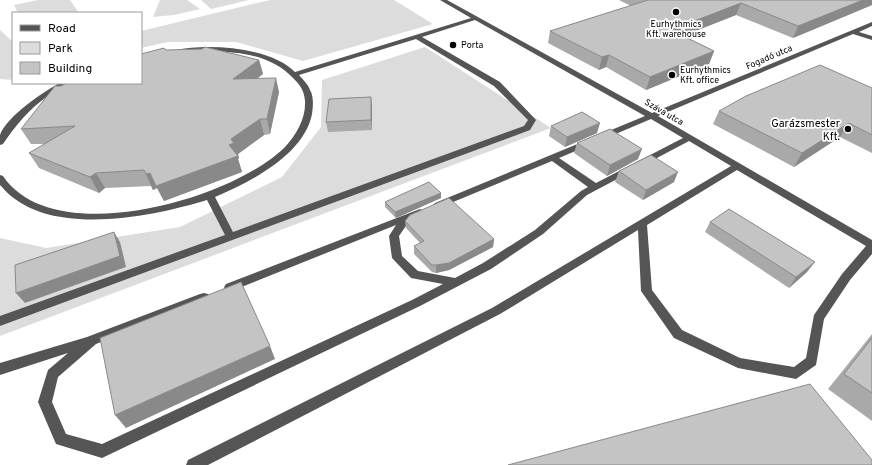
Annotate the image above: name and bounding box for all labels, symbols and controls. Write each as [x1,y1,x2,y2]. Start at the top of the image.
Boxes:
marker: Eurhythmics Kft. warehouse [671,7,681,17]
legend [12,12,142,84]
place label: Eurhythmics Kft. warehouse [646,19,706,40]
text: Road [48,21,76,37]
marker: Porta [448,40,458,50]
place label: Porta [461,40,484,51]
text: Park [48,41,73,57]
street label: Fogadó utca [744,43,794,72]
text: Building [48,61,92,77]
place label: Eurhythmics Kft. office [680,65,731,86]
marker: Eurhythmics Kft. office [667,70,677,80]
street label: Száva utca [642,97,685,128]
place label: Garázsmester Kft. [771,117,841,144]
marker: Garázsmester Kft. [843,124,853,134]

